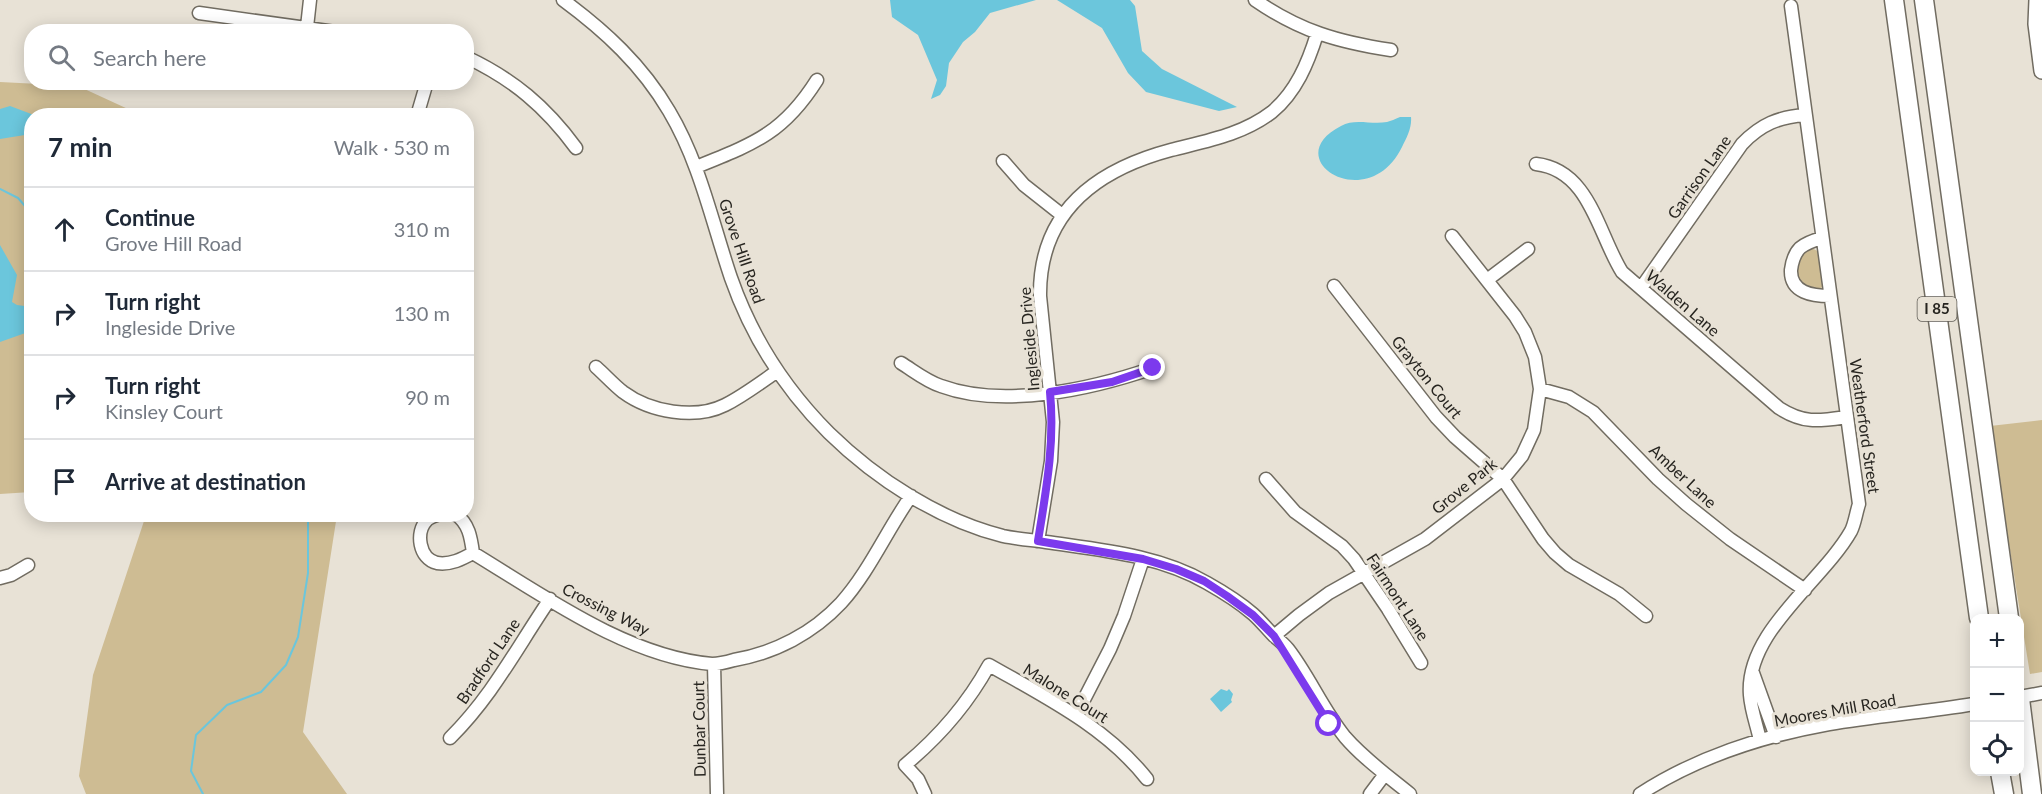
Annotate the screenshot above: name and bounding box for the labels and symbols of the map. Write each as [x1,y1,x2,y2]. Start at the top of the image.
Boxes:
street label: Garrison Lane [1663,131,1734,222]
street label: Grove Hill Road [716,196,769,306]
street label: Walden Lane [1643,265,1724,340]
street label: Ingleside Drive [1014,286,1043,392]
road number: I 85 [1918,297,1956,321]
street label: Grayton Court [1388,331,1467,422]
route end [1139,354,1165,380]
street label: Weatherford Street [1847,357,1884,495]
street label: Amber Lane [1646,440,1721,511]
street label: Grove Park [1427,453,1501,517]
street label: Fairmont Lane [1363,550,1434,644]
street label: Crossing Way [559,578,654,639]
street label: Bradford Lane [452,614,523,707]
street label: Malone Court [1020,659,1113,726]
street label: Dunbar Court [688,680,709,777]
street label: Moores Mill Road [1772,689,1897,730]
route start [1315,710,1341,736]

